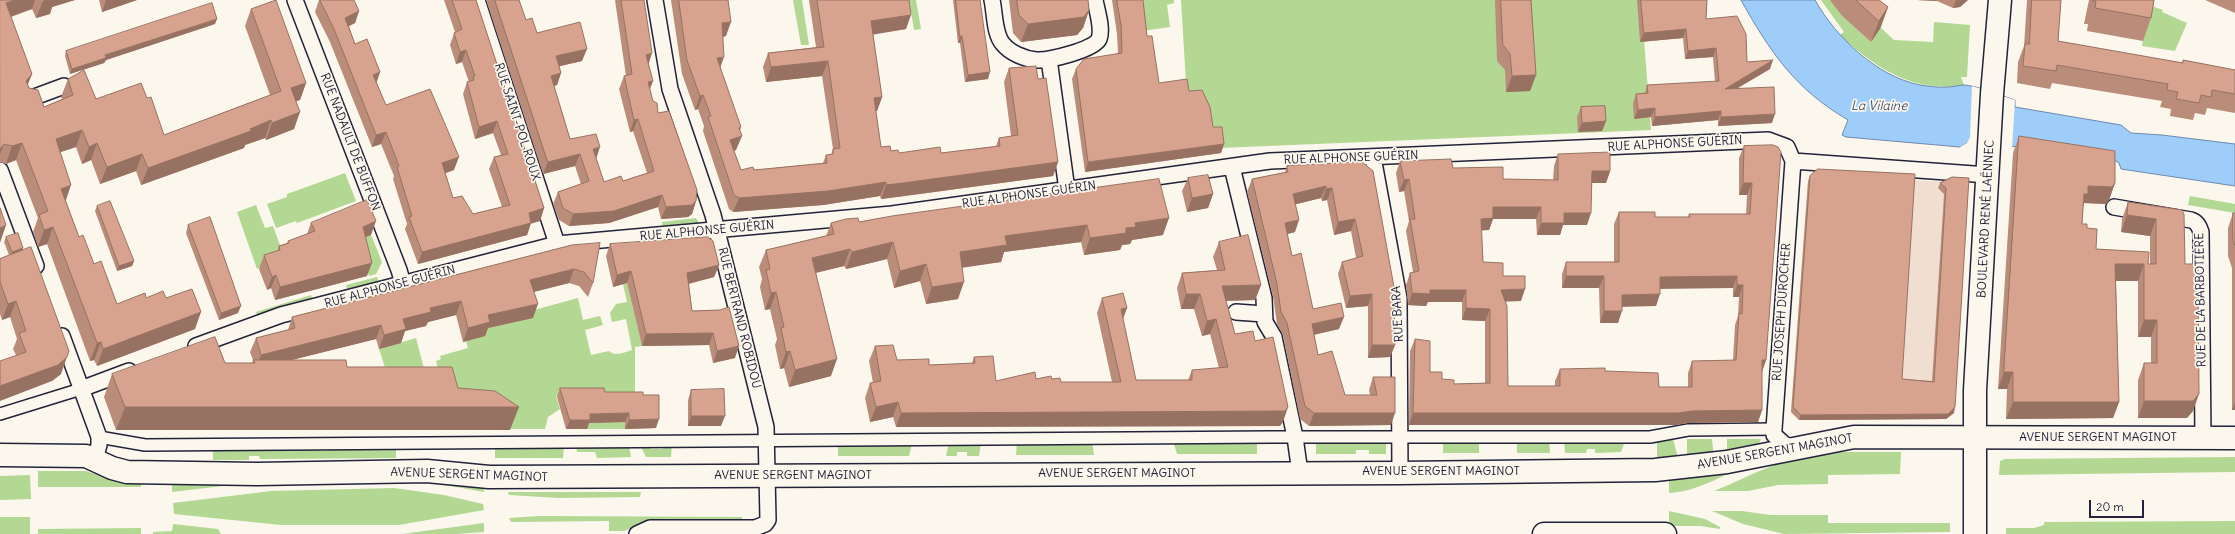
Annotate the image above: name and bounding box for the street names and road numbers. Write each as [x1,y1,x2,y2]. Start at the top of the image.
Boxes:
street label: RUE SAINT-POL ROUX [491,61,543,183]
street label: RUE NADAULT DE BUFFON [317,71,383,213]
street label: RUE ALPHONSE GUÉRIN [1607,133,1743,155]
street label: BOULEVARD RENÉ LAËNNEC [1975,140,1997,298]
street label: RUE ALPHONSE GUÉRIN [1283,148,1419,168]
street label: RUE ALPHONSE GUÉRIN [961,178,1097,212]
street label: RUE ALPHONSE GUÉRIN [639,218,775,244]
street label: RUE DE LA BARBOTIÈRE [2193,233,2209,367]
street label: RUE JOSEPH DUROCHER [1770,242,1794,382]
street label: RUE BERTRAND ROBIDOU [714,246,764,390]
street label: RUE ALPHONSE GUÉRIN [323,263,457,311]
street label: RUE BARA [1389,285,1407,343]
street label: AVENUE SERGENT MAGINOT [1696,431,1854,473]
street label: AVENUE SERGENT MAGINOT [2019,431,2177,445]
street label: AVENUE SERGENT MAGINOT [390,465,548,485]
street label: AVENUE SERGENT MAGINOT [1362,465,1520,479]
street label: AVENUE SERGENT MAGINOT [1038,467,1196,481]
street label: AVENUE SERGENT MAGINOT [714,469,872,483]

